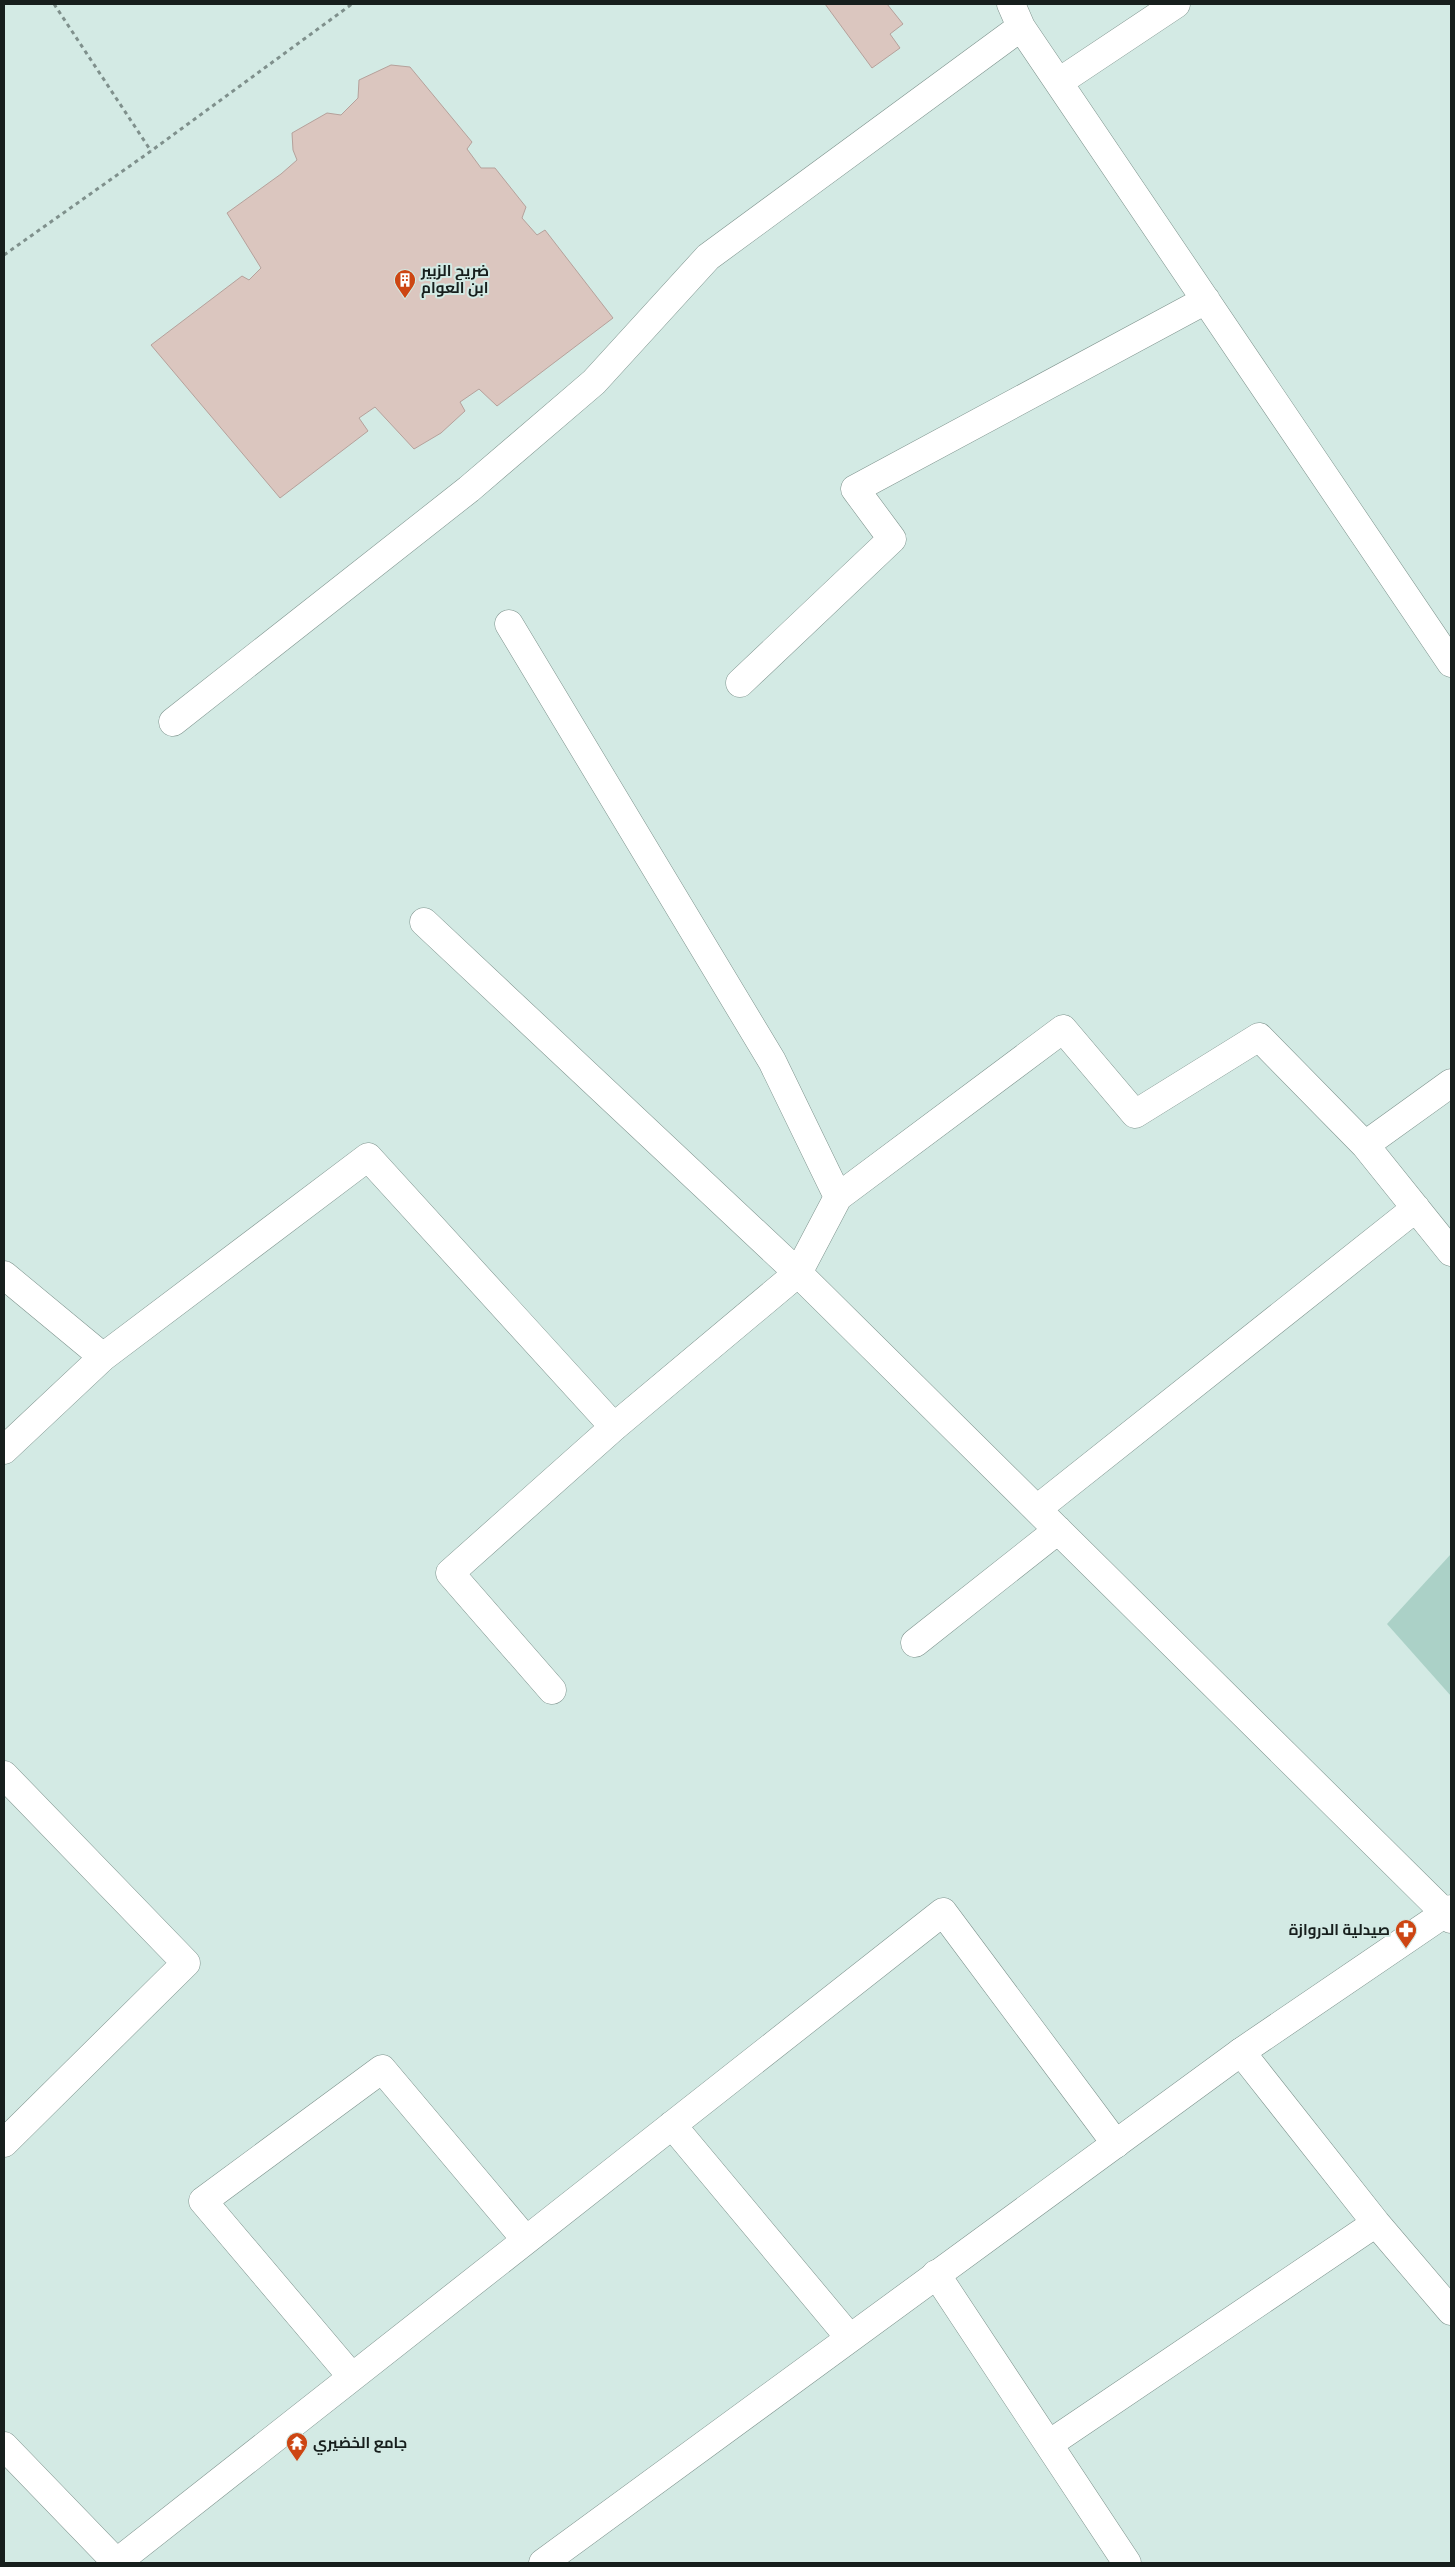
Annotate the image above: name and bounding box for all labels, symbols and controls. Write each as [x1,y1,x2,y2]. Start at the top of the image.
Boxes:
place label: ضريح الزبير ابن العوام [420,262,489,298]
building icon: ضريح الزبير ابن العوام [393,268,417,299]
pharmacy icon: صيدلية الدروازة [1394,1918,1418,1949]
place label: صيدلية الدروازة [1289,1921,1390,1939]
temple icon: جامع الخضيري [285,2431,309,2462]
place label: جامع الخضيري [313,2434,407,2455]

